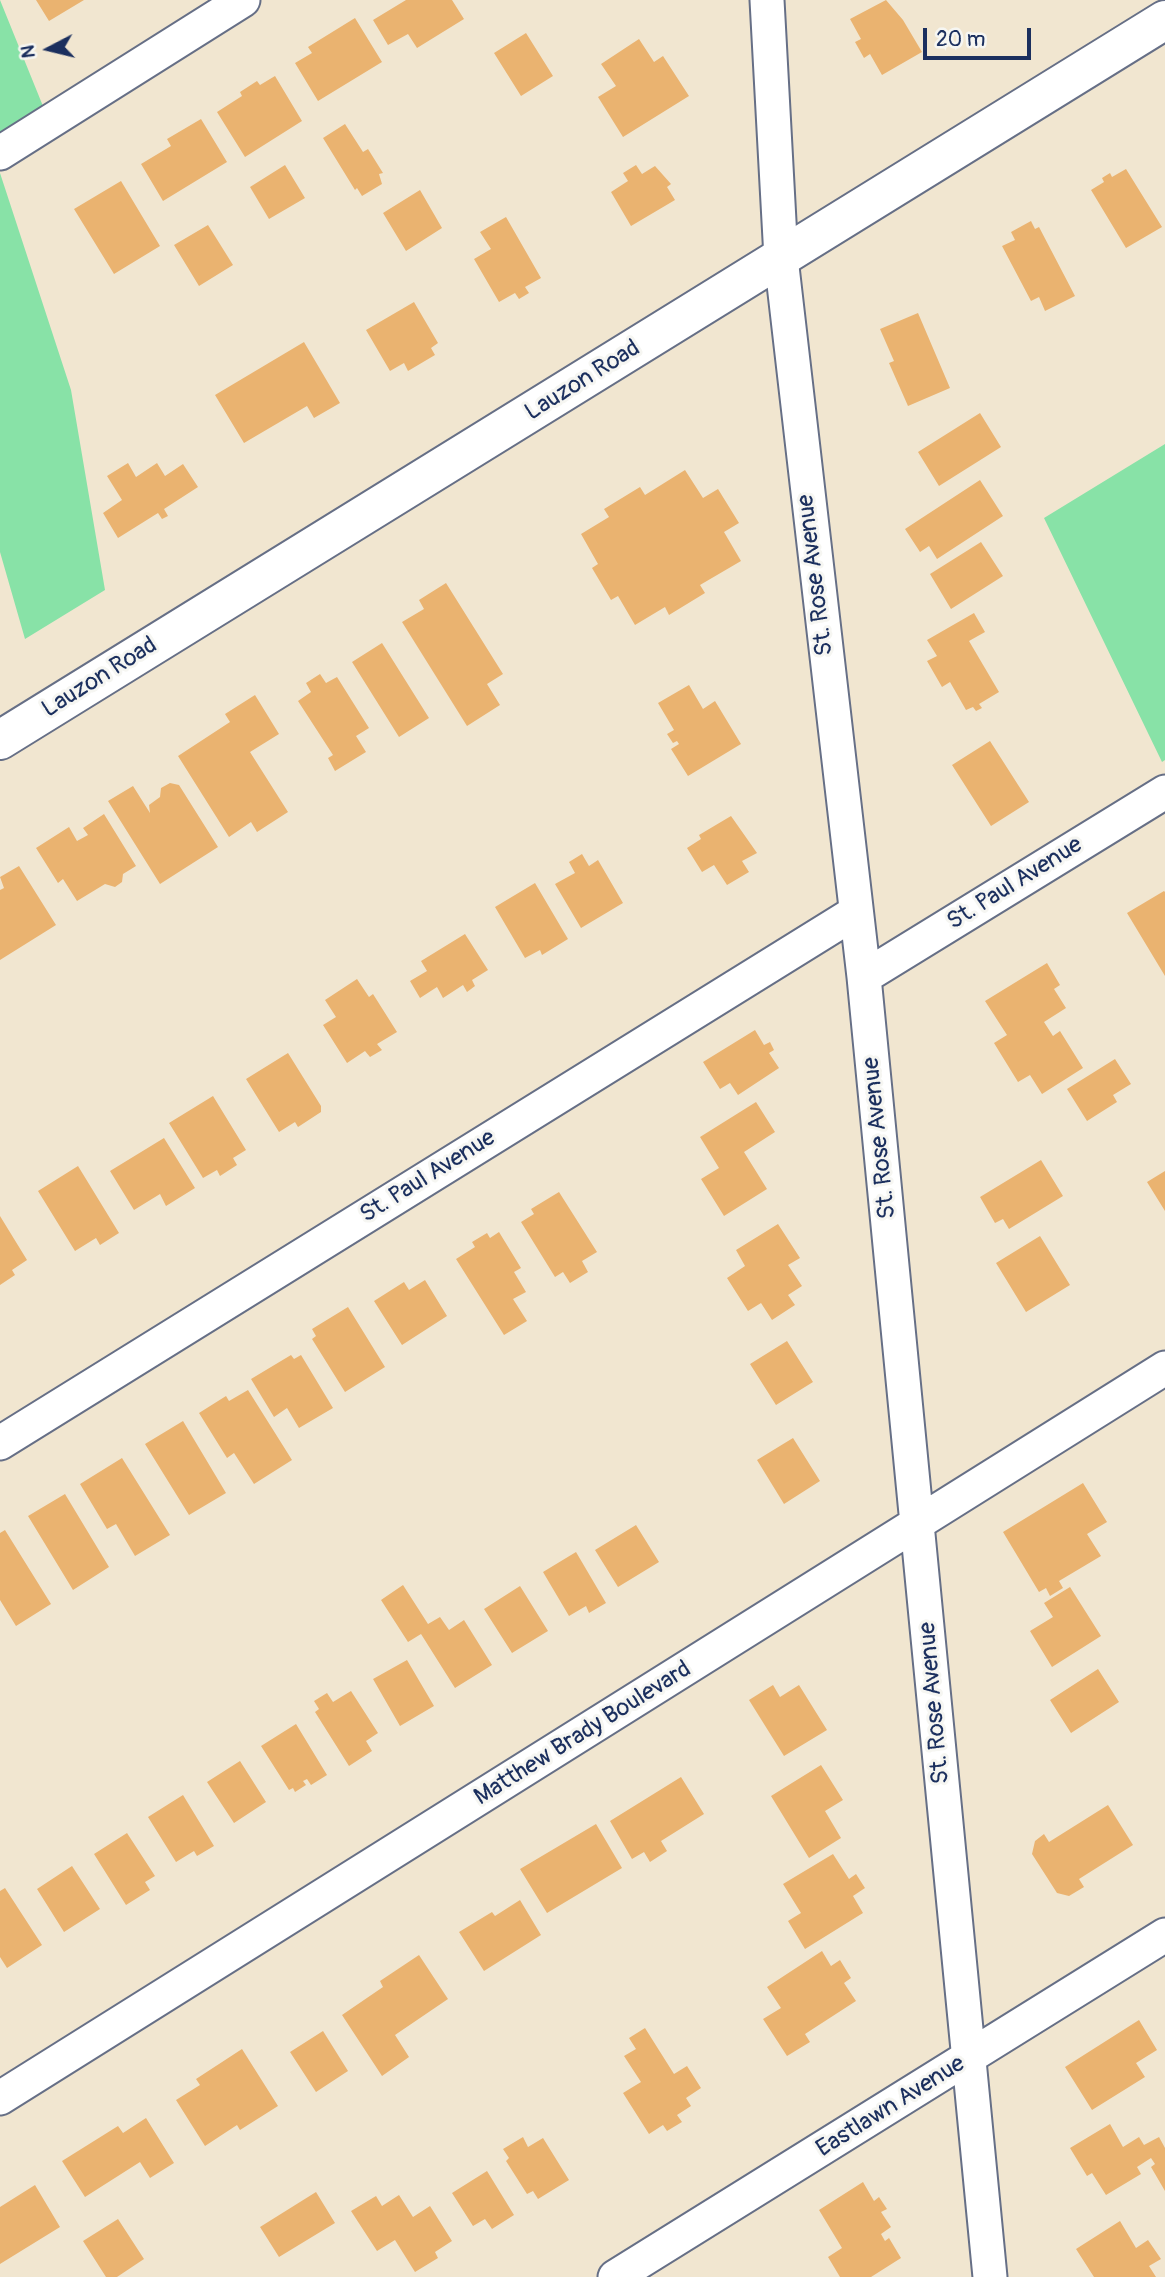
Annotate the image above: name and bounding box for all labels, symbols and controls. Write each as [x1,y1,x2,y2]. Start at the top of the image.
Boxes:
north arrow [14,14,84,84]
scale bar [927,14,1036,58]
text: 20 m [936,26,985,53]
text: N [15,44,41,59]
street label: Lauzon Road [520,334,646,428]
street label: St. Rose Avenue [792,493,840,657]
street label: Lauzon Road [37,631,163,725]
street label: St. Paul Avenue [942,831,1088,937]
street label: St. Rose Avenue [857,1056,903,1220]
street label: St. Paul Avenue [355,1124,501,1230]
street label: St. Rose Avenue [914,1621,956,1785]
street label: Matthew Brady Boulevard [469,1656,697,1812]
street label: Eastlawn Avenue [811,2050,971,2164]

